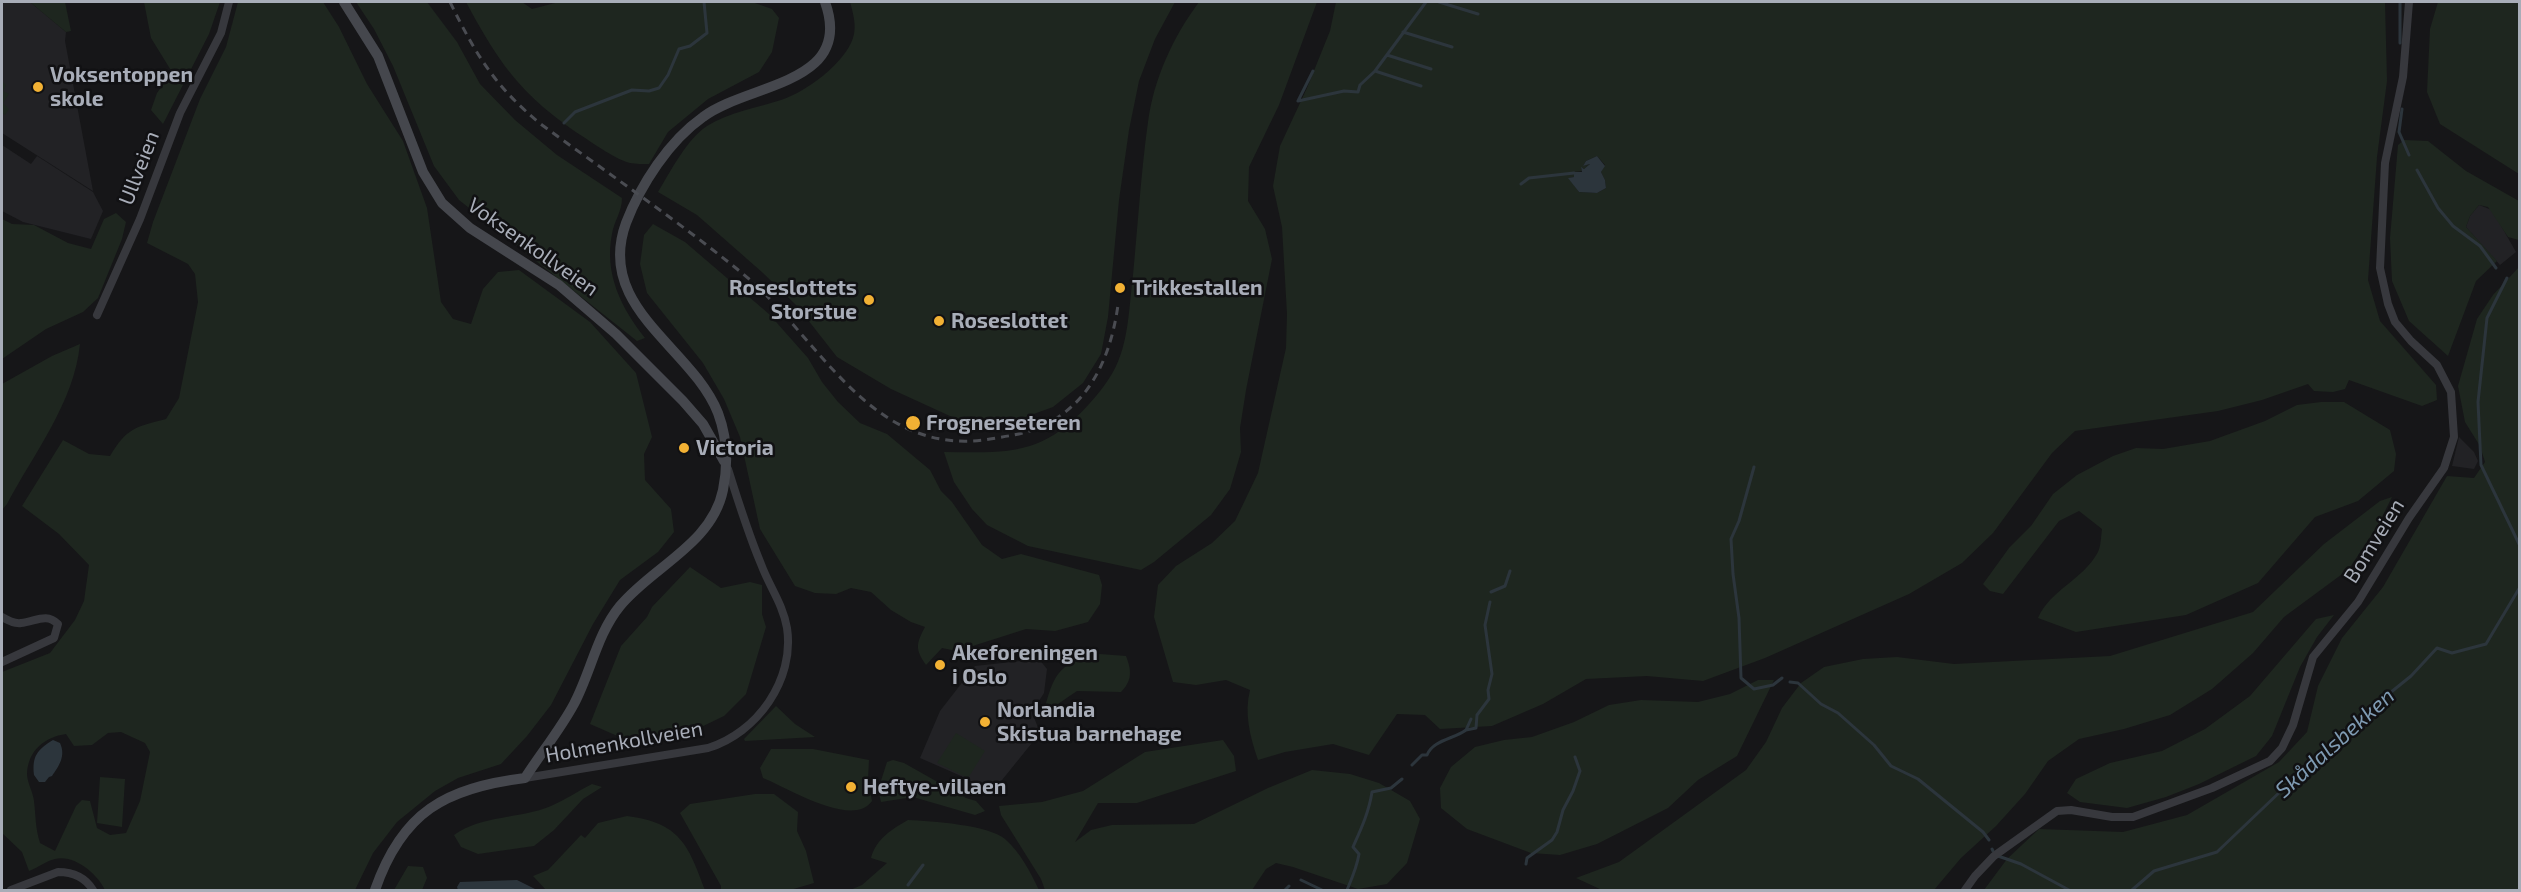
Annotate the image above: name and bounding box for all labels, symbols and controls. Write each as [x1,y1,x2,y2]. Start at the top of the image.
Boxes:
place label: Voksentoppen skole [50,62,193,112]
marker: Voksentoppen skole [31,80,45,94]
street label: Ullveien [113,128,165,208]
street label: Voksenkollveien [463,193,603,301]
place label: Roseslottets Storstue [729,275,857,325]
place label: Trikkestallen [1132,275,1263,301]
marker: Trikkestallen [1113,281,1127,295]
marker: Roseslottets Storstue [862,293,876,307]
place label: Roseslottet [951,308,1068,334]
marker: Roseslottet [932,314,946,328]
place label: Frognerseteren [926,410,1081,436]
marker: Frognerseteren [904,414,922,432]
place label: Victoria [696,435,774,461]
marker: Victoria [677,441,691,455]
street label: Bomveien [2338,494,2410,588]
place label: Akeforeningen i Oslo [952,640,1098,690]
marker: Akeforeningen i Oslo [933,658,947,672]
water label: Skådalsbekken [2270,683,2400,803]
place label: Norlandia Skistua barnehage [997,697,1182,747]
marker: Norlandia Skistua barnehage [978,715,992,729]
street label: Holmenkollveien [543,716,705,768]
place label: Heftye-villaen [863,774,1006,800]
marker: Heftye-villaen [844,780,858,794]

